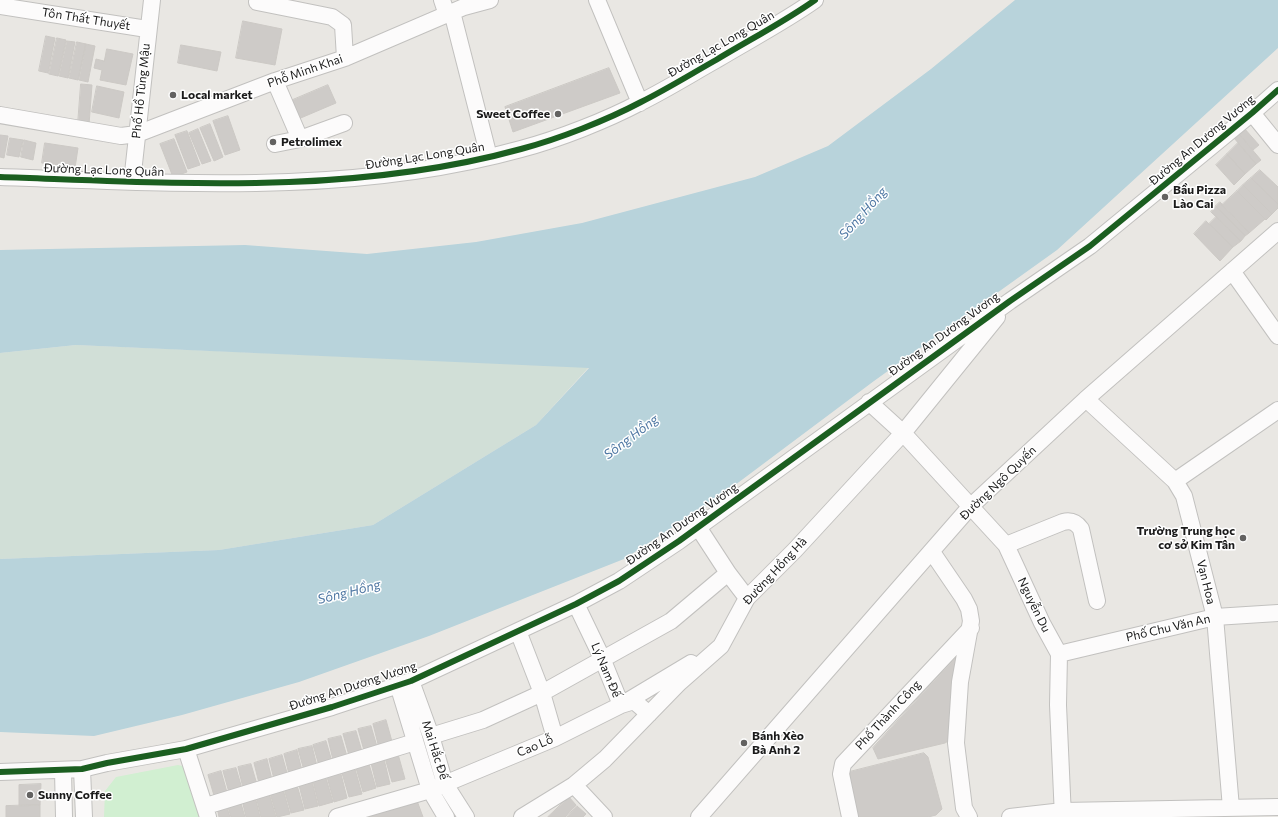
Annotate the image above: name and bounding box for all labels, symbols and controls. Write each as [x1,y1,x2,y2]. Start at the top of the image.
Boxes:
street label: Tôn Thất Thuyết [41,5,131,33]
street label: Đường Lạc Long Quân [665,8,777,80]
street label: Phố Hồ Tùng Mậu [129,43,153,139]
street label: Phỗ Minh Khai [265,51,345,91]
place label: Local market [181,88,252,102]
marker: Local market [168,90,178,100]
street label: Đường An Dương Vương [1146,92,1258,188]
place label: Sweet Coffee [476,107,550,121]
marker: Sweet Coffee [553,109,563,119]
place label: Petrolimex [281,135,342,149]
marker: Petrolimex [268,137,278,147]
street label: Đường Lạc Long Quân [364,139,486,173]
street label: Đường Lạc Long Quân [44,161,164,179]
place label: Bầu Pizza Lào Cai [1173,183,1226,211]
water label: Sông Hồng [836,184,890,242]
marker: Bầu Pizza Lào Cai [1160,192,1170,202]
street label: Đường An Dương Vương [886,289,1002,379]
water label: Sông Hồng [601,411,661,463]
street label: Đường Ngô Quyến [957,443,1039,523]
street label: Đường An Dương Vương [623,480,741,568]
place label: Trường Trung học cơ sở Kim Tân [1136,524,1235,552]
marker: Trường Trung học cơ sở Kim Tân [1238,533,1248,543]
street label: Đường Hồng Hà [740,534,810,608]
street label: Vạn Hoa [1194,558,1218,606]
street label: Nguyễn Du [1015,575,1053,635]
water label: Sông Hồng [316,577,382,607]
street label: Phố Chu Văn An [1124,611,1212,645]
street label: Lý Nam Đế [588,640,624,700]
street label: Đường An Dương Vương [287,659,419,713]
street label: Phố Thành Công [852,677,924,753]
street label: Mai Hắc Đế [419,718,451,782]
place label: Bánh Xèo Bà Anh 2 [752,729,804,757]
street label: Cao Lỗ [515,732,555,760]
marker: Bánh Xèo Bà Anh 2 [739,738,749,748]
place label: Sunny Coffee [38,788,112,802]
marker: Sunny Coffee [25,790,35,800]

